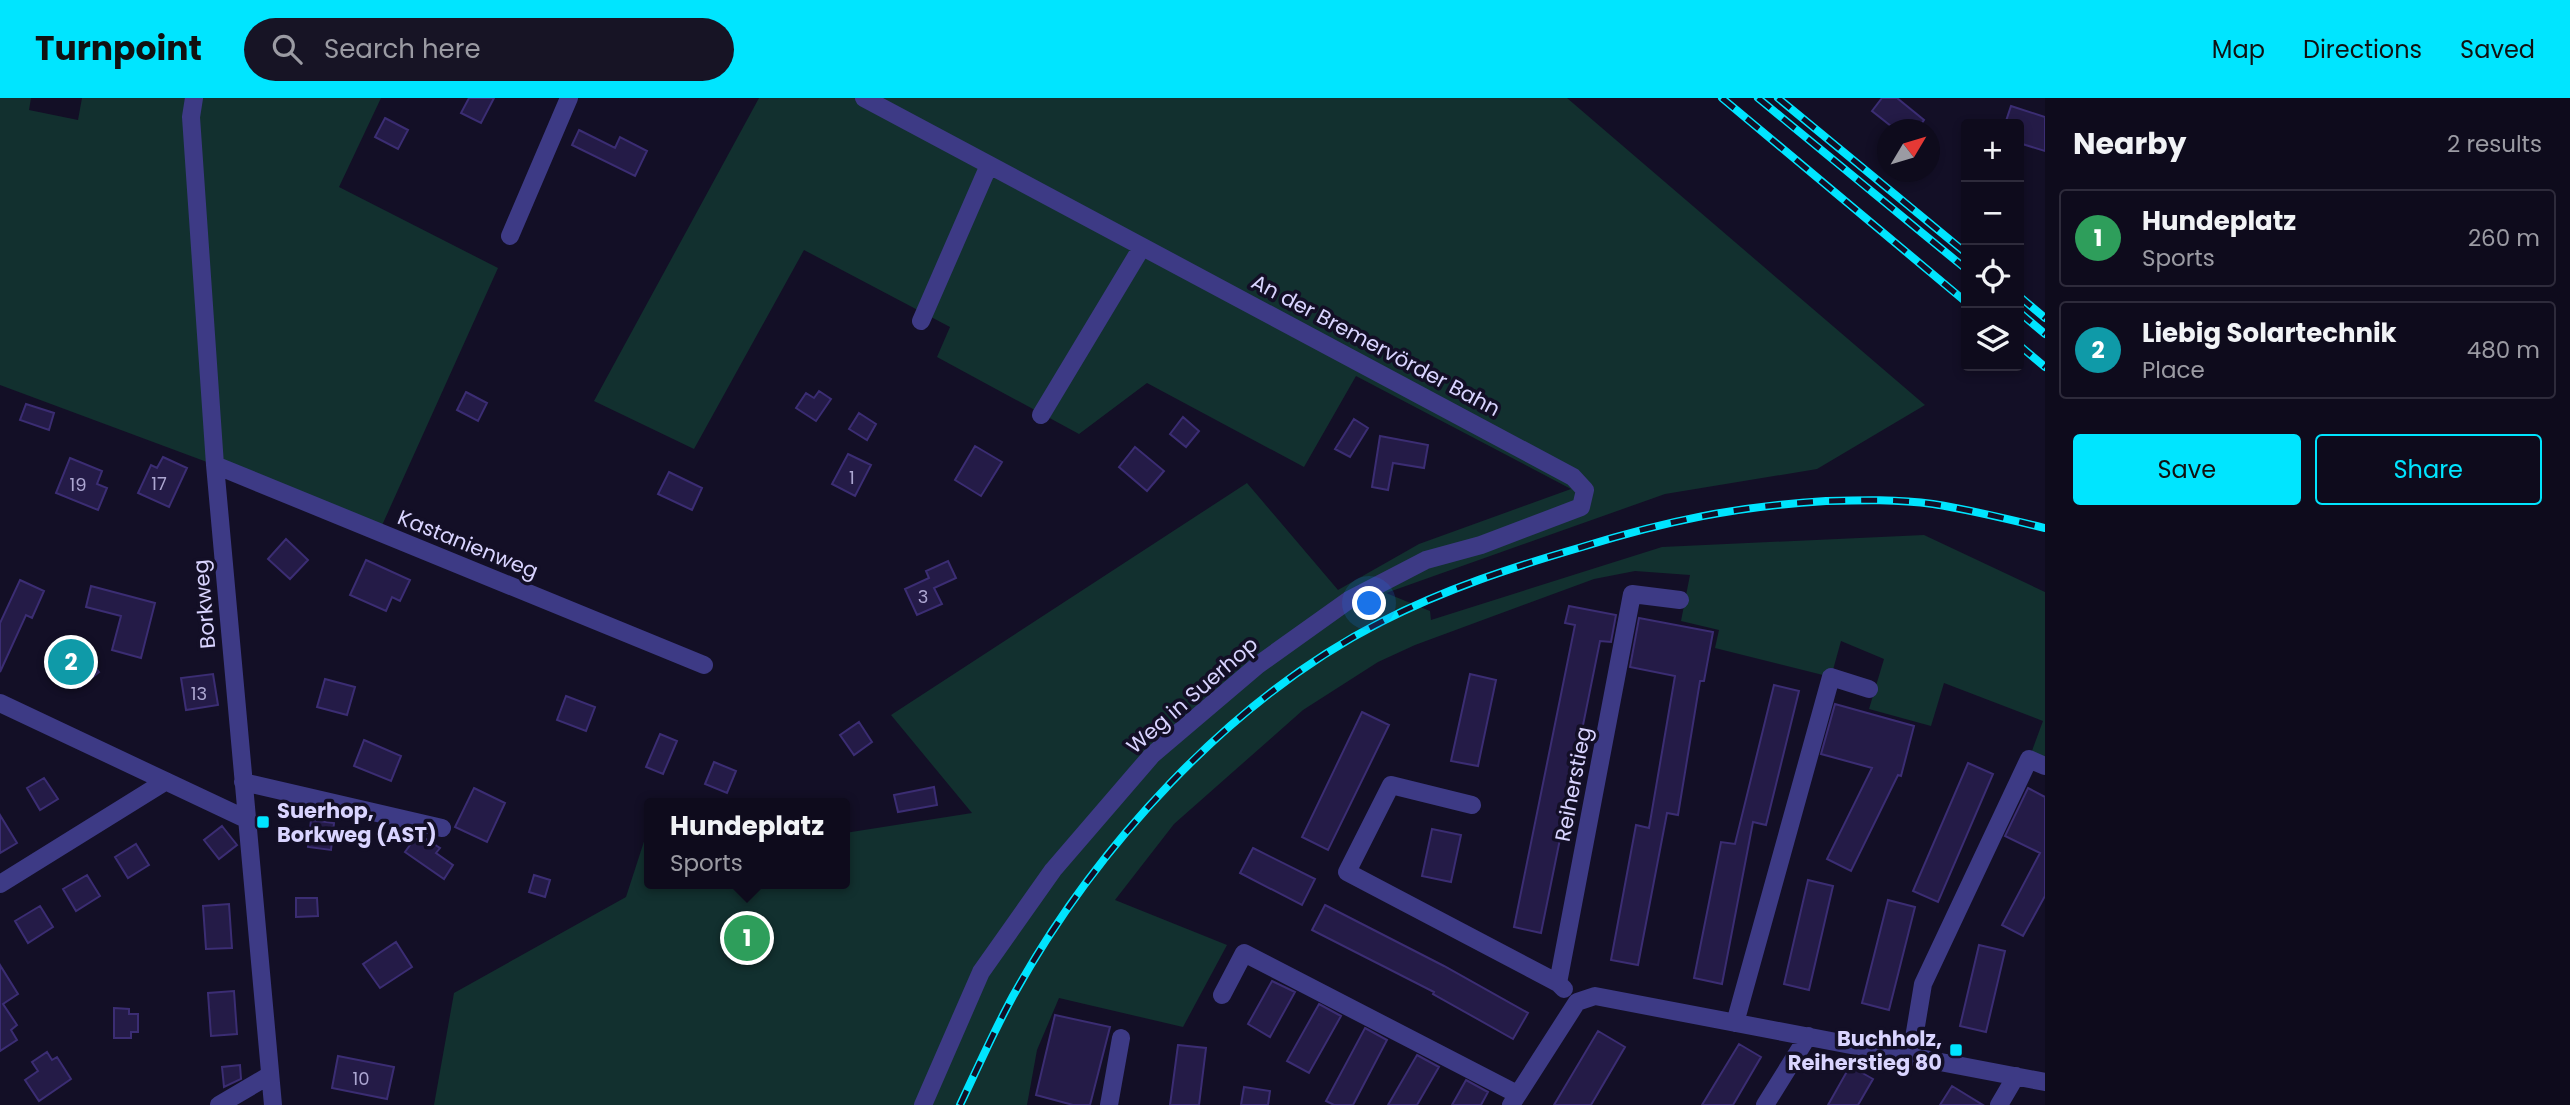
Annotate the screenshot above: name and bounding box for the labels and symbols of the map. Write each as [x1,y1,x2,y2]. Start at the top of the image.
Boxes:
north arrow [1877,119,1940,182]
street label: An der Bremervörder Bahn [1247,267,1505,423]
house number: 1 [849,465,855,490]
house number: 17 [151,471,167,496]
house number: 19 [69,472,87,497]
street label: Kastanienweg [393,503,543,585]
street label: Borkweg [186,558,222,650]
house number: 3 [918,584,928,609]
your location [1352,586,1386,620]
street label: Weg in Suerhop [1120,630,1264,760]
pin: 2 [48,636,94,688]
house number: 13 [191,681,207,706]
street label: Reiherstieg [1548,724,1598,844]
place label: Suerhop, Borkweg (AST) [277,796,437,849]
marker: Suerhop, Borkweg (AST) [255,814,271,830]
pin: 1 [724,912,770,964]
place label: Buchholz, Reiherstieg 80 [1788,1024,1942,1077]
marker: Buchholz, Reiherstieg 80 [1948,1042,1964,1058]
house number: 10 [352,1066,370,1091]

